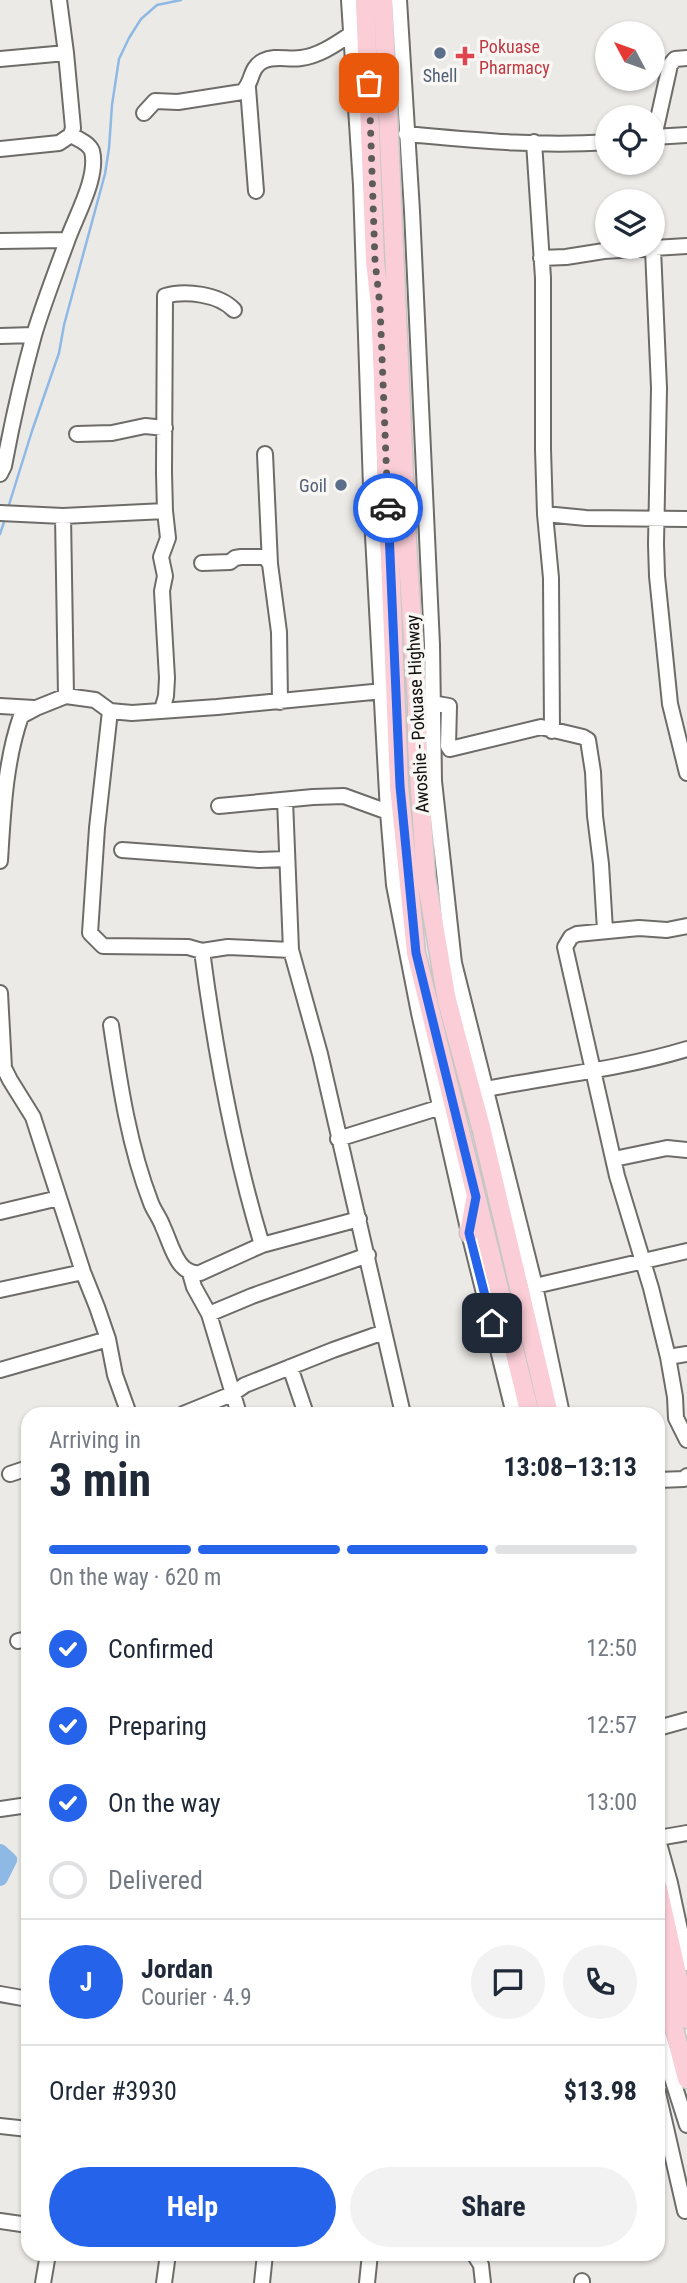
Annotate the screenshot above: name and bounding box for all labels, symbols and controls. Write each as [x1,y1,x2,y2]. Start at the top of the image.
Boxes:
north arrow [595,21,665,91]
map controls [595,21,665,259]
place label: Pokuase Pharmacy [479,36,550,78]
marker: Shell [432,45,448,61]
marker: Pokuase Pharmacy [457,48,473,64]
pin [339,53,399,113]
icon: bag [350,64,388,102]
place label: Shell [423,65,457,86]
button: locate [595,105,665,175]
button: layers [595,189,665,259]
courier [353,473,423,543]
place label: Goil [299,475,327,496]
marker: Goil [333,477,349,493]
icon: car [369,489,407,527]
street label: Awoshie - Pokuase Highway [401,614,433,814]
pin [462,1293,522,1353]
icon: home [473,1304,511,1342]
text: Arriving in [49,1427,141,1454]
text: 13:08–13:13 [503,1452,637,1482]
text: 3 min [49,1453,151,1507]
text: On the way · 620 m [49,1564,221,1591]
icon: check [49,1630,87,1668]
text: Confirmed [108,1634,214,1664]
text: 12:50 [586,1635,637,1662]
icon: check [49,1707,87,1745]
text: Preparing [108,1711,207,1741]
text: 12:57 [586,1712,637,1739]
icon: check [49,1784,87,1822]
text: On the way [108,1788,221,1818]
text: 13:00 [586,1789,637,1816]
text: Delivered [108,1865,203,1895]
button: chat [471,1945,545,2019]
button: phone [563,1945,637,2019]
text: Jordan [141,1954,213,1984]
text: J [80,1967,92,1997]
text: Courier · 4.9 [141,1984,252,2011]
text: Order #3930 [49,2076,177,2106]
text: $13.98 [564,2076,637,2106]
button: Help [49,2167,336,2247]
button: Share [350,2167,637,2247]

